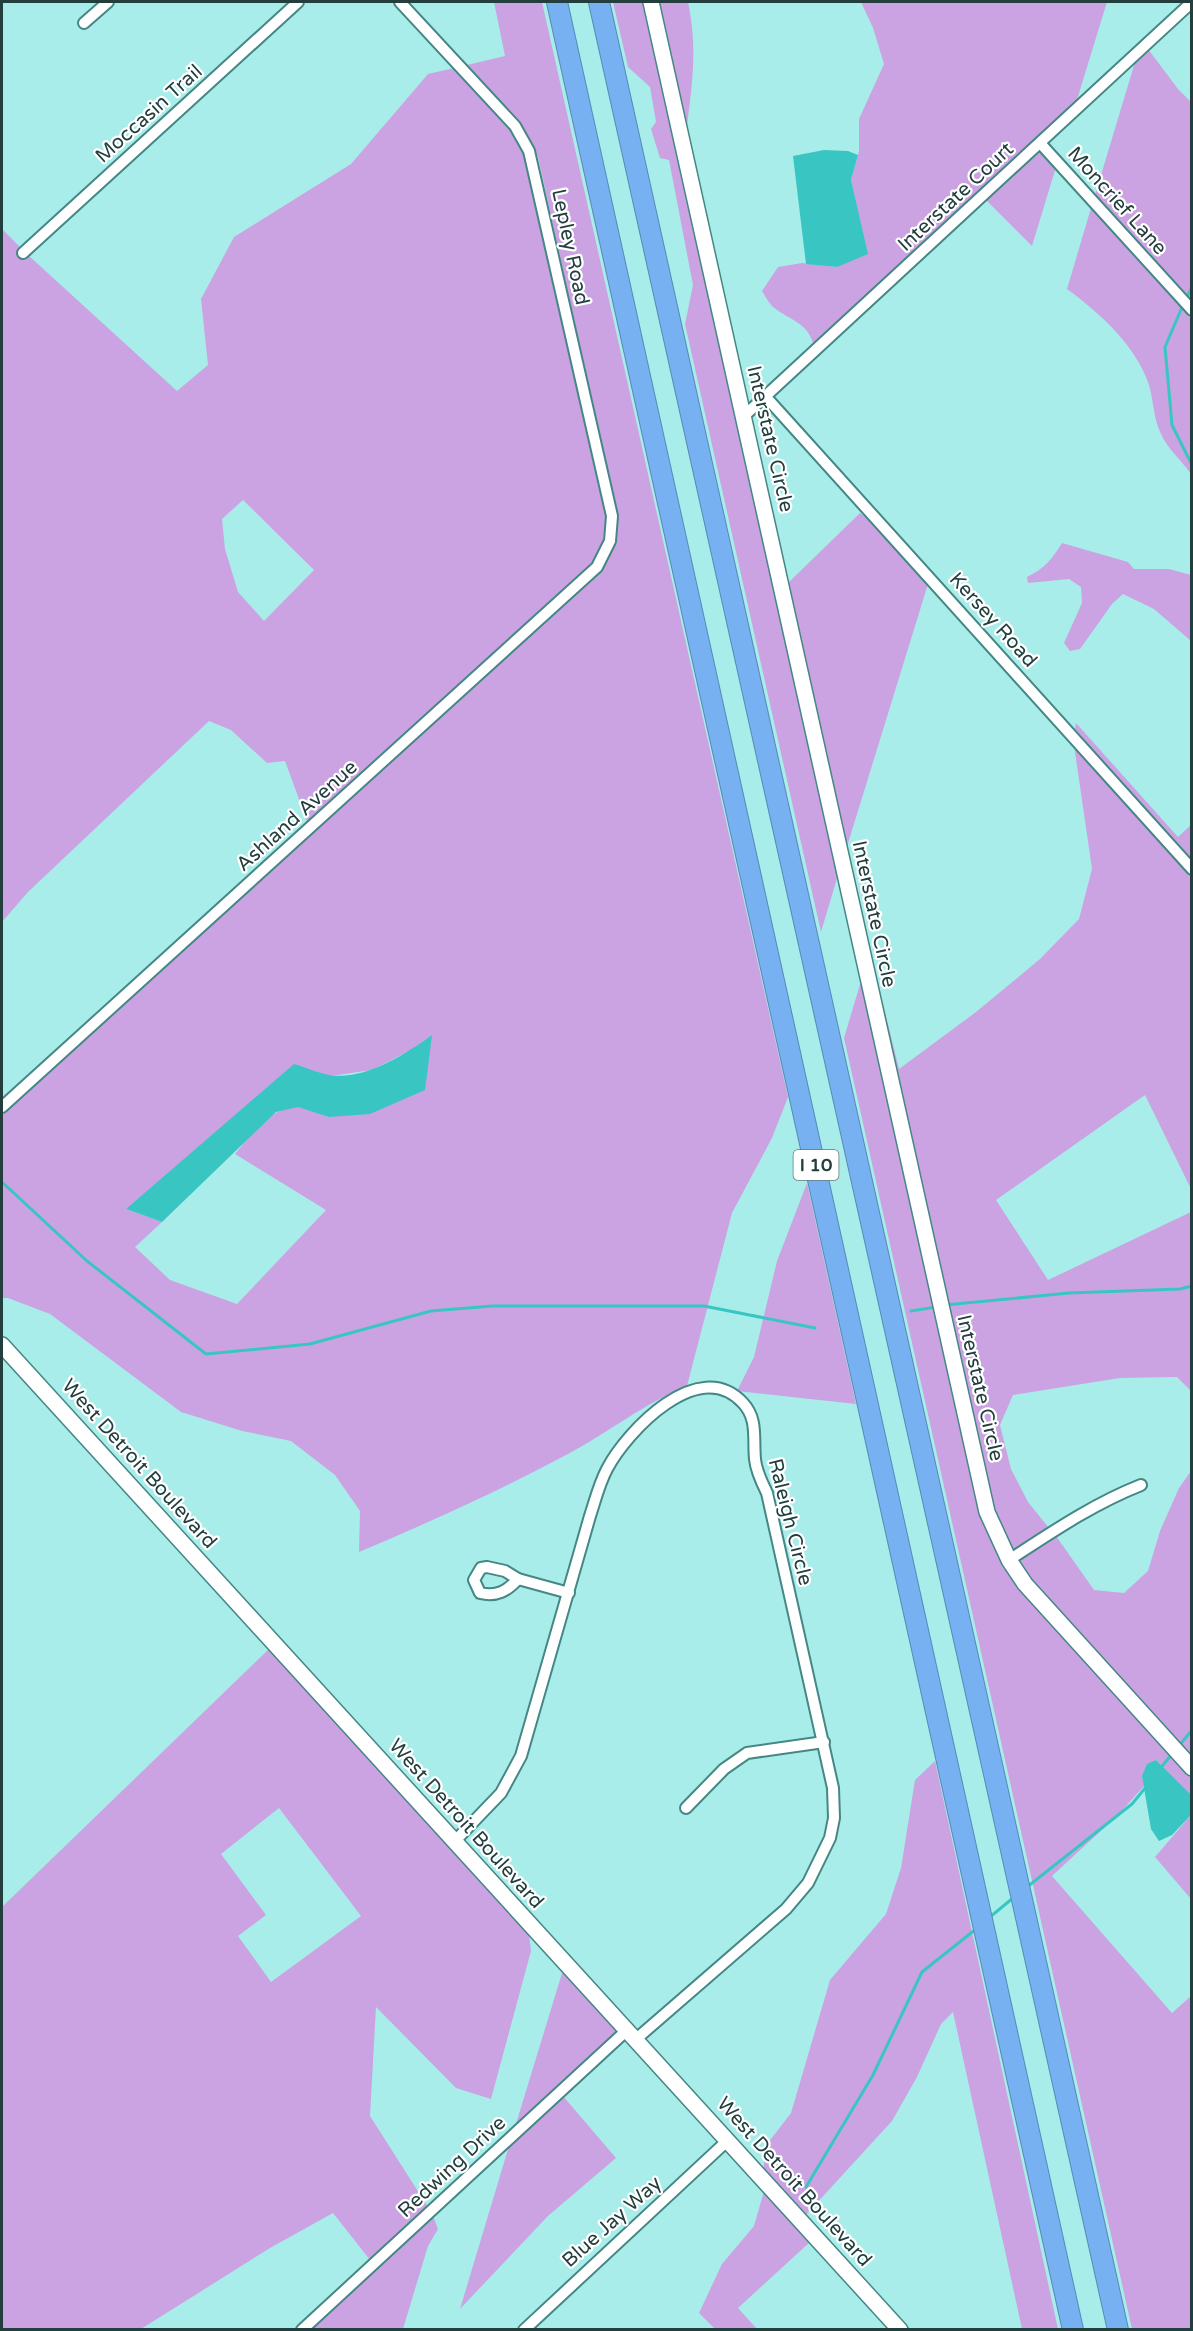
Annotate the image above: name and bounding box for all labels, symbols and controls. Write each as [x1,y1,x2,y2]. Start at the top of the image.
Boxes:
street label: Moccasin Trail [91,60,207,168]
street label: Interstate Court [893,137,1019,257]
street label: Moncrief Lane [1062,142,1172,260]
street label: Lepley Road [546,187,594,307]
street label: Interstate Circle [742,364,798,514]
street label: Kersey Road [944,568,1042,672]
street label: Ashland Avenue [232,755,362,877]
street label: Interstate Circle [847,838,901,990]
road number: I 10 [794,1150,838,1180]
street label: Interstate Circle [952,1313,1008,1463]
street label: West Detroit Boulevard [56,1374,222,1554]
street label: Raleigh Circle [763,1456,817,1588]
street label: West Detroit Boulevard [383,1734,549,1914]
street label: West Detroit Boulevard [711,2092,877,2272]
street label: Redwing Drive [393,2111,511,2223]
street label: Blue Jay Way [558,2171,667,2273]

